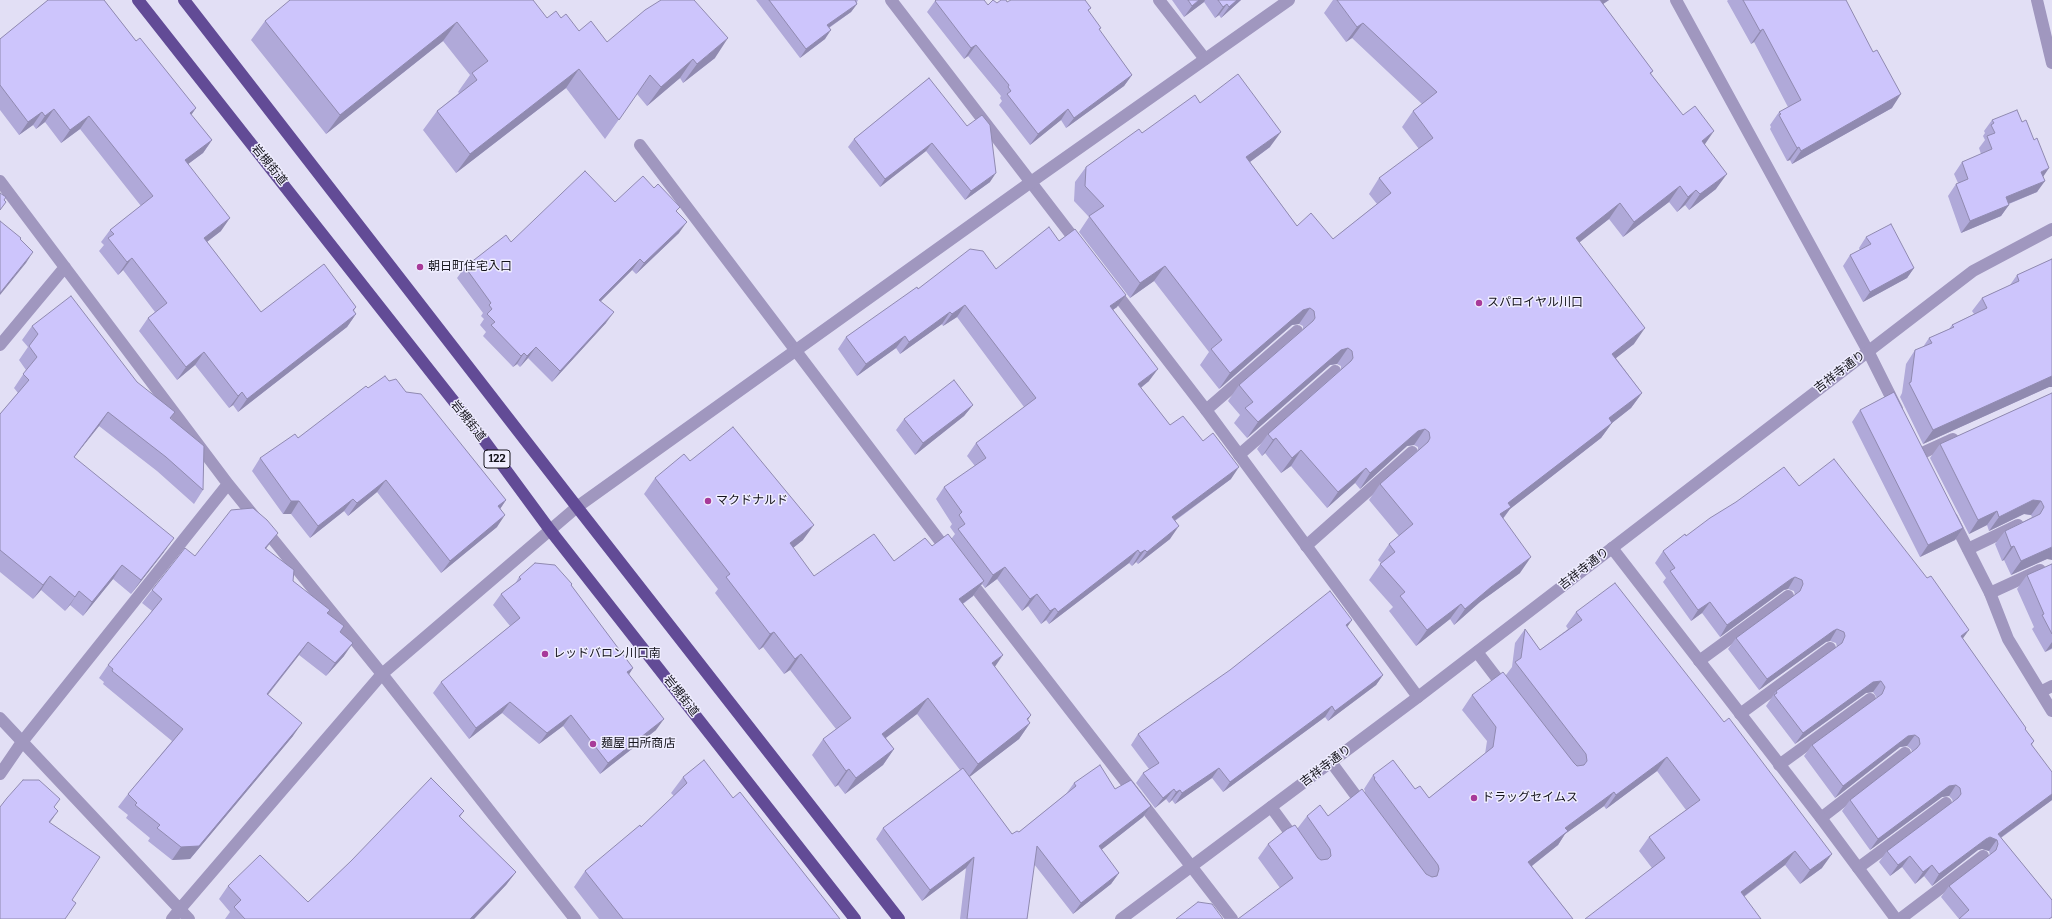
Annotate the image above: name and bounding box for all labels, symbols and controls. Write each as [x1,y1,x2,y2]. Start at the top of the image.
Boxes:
street label: 岩槻街道 [248,142,290,188]
place label: 朝日町住宅入口 [428,260,512,274]
marker: 朝日町住宅入口 [415,262,425,272]
place label: スパロイヤル川口 [1487,296,1583,310]
marker: スパロイヤル川口 [1474,298,1484,308]
street label: 吉祥寺通り [1812,348,1868,396]
street label: 岩槻街道 [448,398,488,444]
road number: 122 [484,450,510,468]
place label: マクドナルド [716,494,788,508]
marker: マクドナルド [703,496,713,506]
street label: 吉祥寺通り [1556,545,1612,593]
place label: レッドバロン川口南 [553,647,661,661]
marker: レッドバロン川口南 [540,649,550,659]
street label: 岩槻街道 [661,673,701,719]
place label: 麺屋 田所商店 [601,737,675,751]
marker: 麺屋 田所商店 [588,739,598,749]
street label: 吉祥寺通り [1298,742,1354,790]
place label: ドラッグセイムス [1482,791,1578,805]
marker: ドラッグセイムス [1469,793,1479,803]

